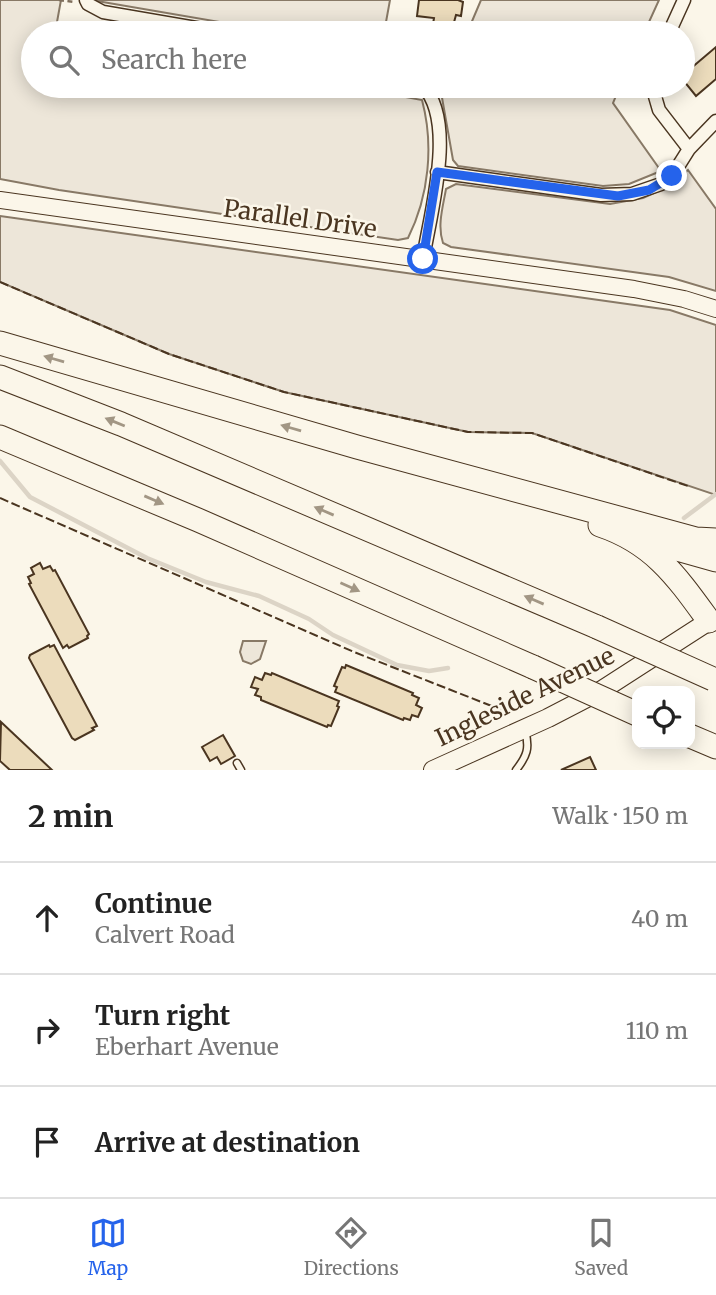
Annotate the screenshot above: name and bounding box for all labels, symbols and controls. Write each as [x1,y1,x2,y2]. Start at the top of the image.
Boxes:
search box [21,21,695,98]
icon: search [45,41,83,79]
text: Search here [101,43,247,76]
route end [656,160,687,191]
street label: Parallel Drive [222,192,379,245]
route start [407,243,438,274]
one-way arrow [43,353,64,363]
one-way arrow [105,416,126,427]
one-way arrow [281,422,302,432]
one-way arrow [143,495,164,506]
one-way arrow [314,506,335,517]
one-way arrow [340,582,361,593]
one-way arrow [524,594,544,606]
street label: Ingleside Avenue [430,640,619,753]
map controls [632,686,695,749]
button: locate [632,686,695,749]
text: 2 min [28,797,113,835]
text: Walk · 150 m [552,801,688,830]
text: Continue [95,887,212,920]
icon: ahead [28,899,66,937]
text: 40 m [631,904,688,933]
text: Calvert Road [95,920,235,949]
text: Turn right [95,999,230,1032]
icon: right [28,1011,66,1049]
text: 110 m [626,1016,688,1045]
text: Eberhart Avenue [95,1032,279,1061]
icon: arrive [28,1123,66,1161]
text: Arrive at destination [95,1126,360,1159]
tab: Map [88,1214,128,1280]
tab: Directions [304,1214,399,1280]
tab: Saved [574,1214,628,1280]

